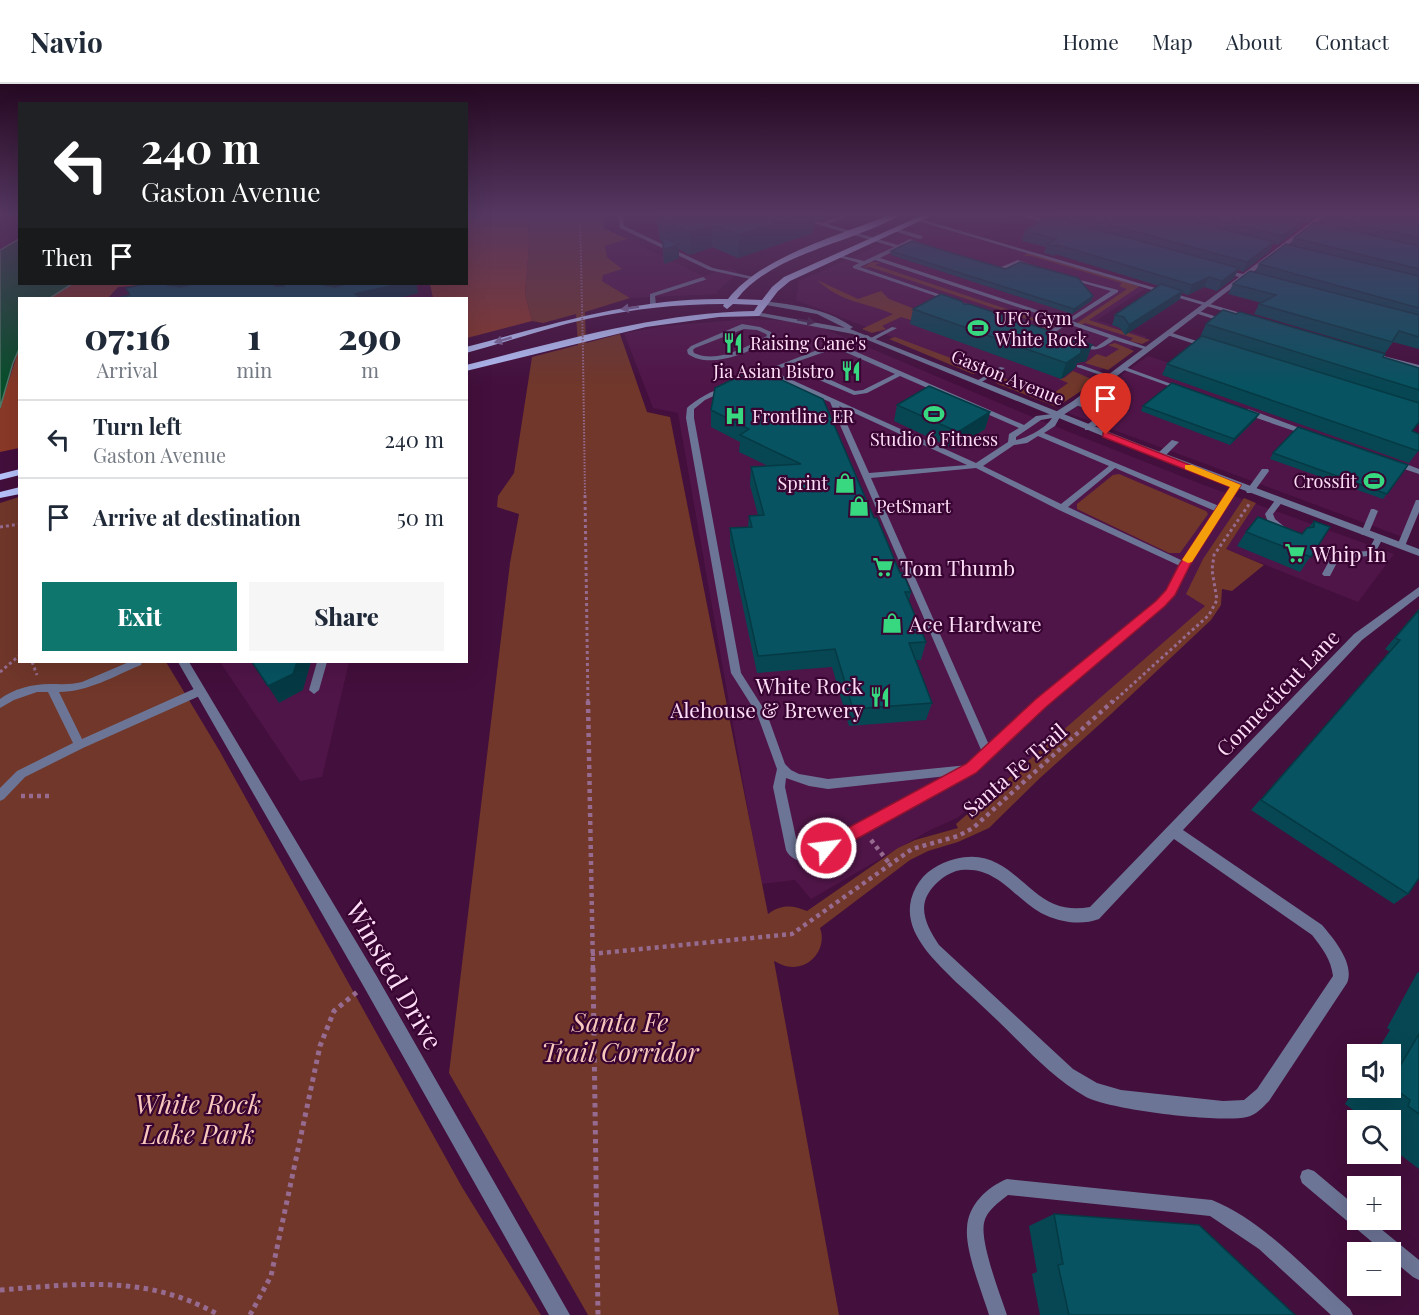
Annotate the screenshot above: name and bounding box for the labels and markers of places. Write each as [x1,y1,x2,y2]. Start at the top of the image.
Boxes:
place label: UFC Gym White Rock [994,306,1087,351]
sports icon: UFC Gym White Rock [966,316,990,340]
restaurant icon: Raising Cane's [721,331,745,355]
place label: Raising Cane's [750,331,866,355]
place label: Jia Asian Bistro [712,359,834,383]
restaurant icon: Jia Asian Bistro [839,359,863,383]
pin [1080,373,1131,435]
sports icon: Studio 6 Fitness [922,402,946,426]
hospital icon: Frontline ER [723,404,747,428]
place label: Frontline ER [752,404,855,428]
place label: Studio 6 Fitness [870,427,998,451]
place label: Crossfit [1293,469,1358,493]
sports icon: Crossfit [1362,469,1386,493]
place label: Sprint [777,471,829,495]
shop icon: Sprint [833,471,857,495]
shop icon: PetSmart [847,494,871,518]
place label: PetSmart [876,494,951,518]
place label: Whip In [1311,539,1387,567]
supermarket icon: Whip In [1283,541,1307,565]
place label: Tom Thumb [900,553,1015,581]
supermarket icon: Tom Thumb [871,555,895,579]
place label: Ace Hardware [908,609,1042,637]
shop icon: Ace Hardware [880,611,904,635]
place label: White Rock Alehouse & Brewery [669,671,863,723]
restaurant icon: White Rock Alehouse & Brewery [868,685,892,709]

